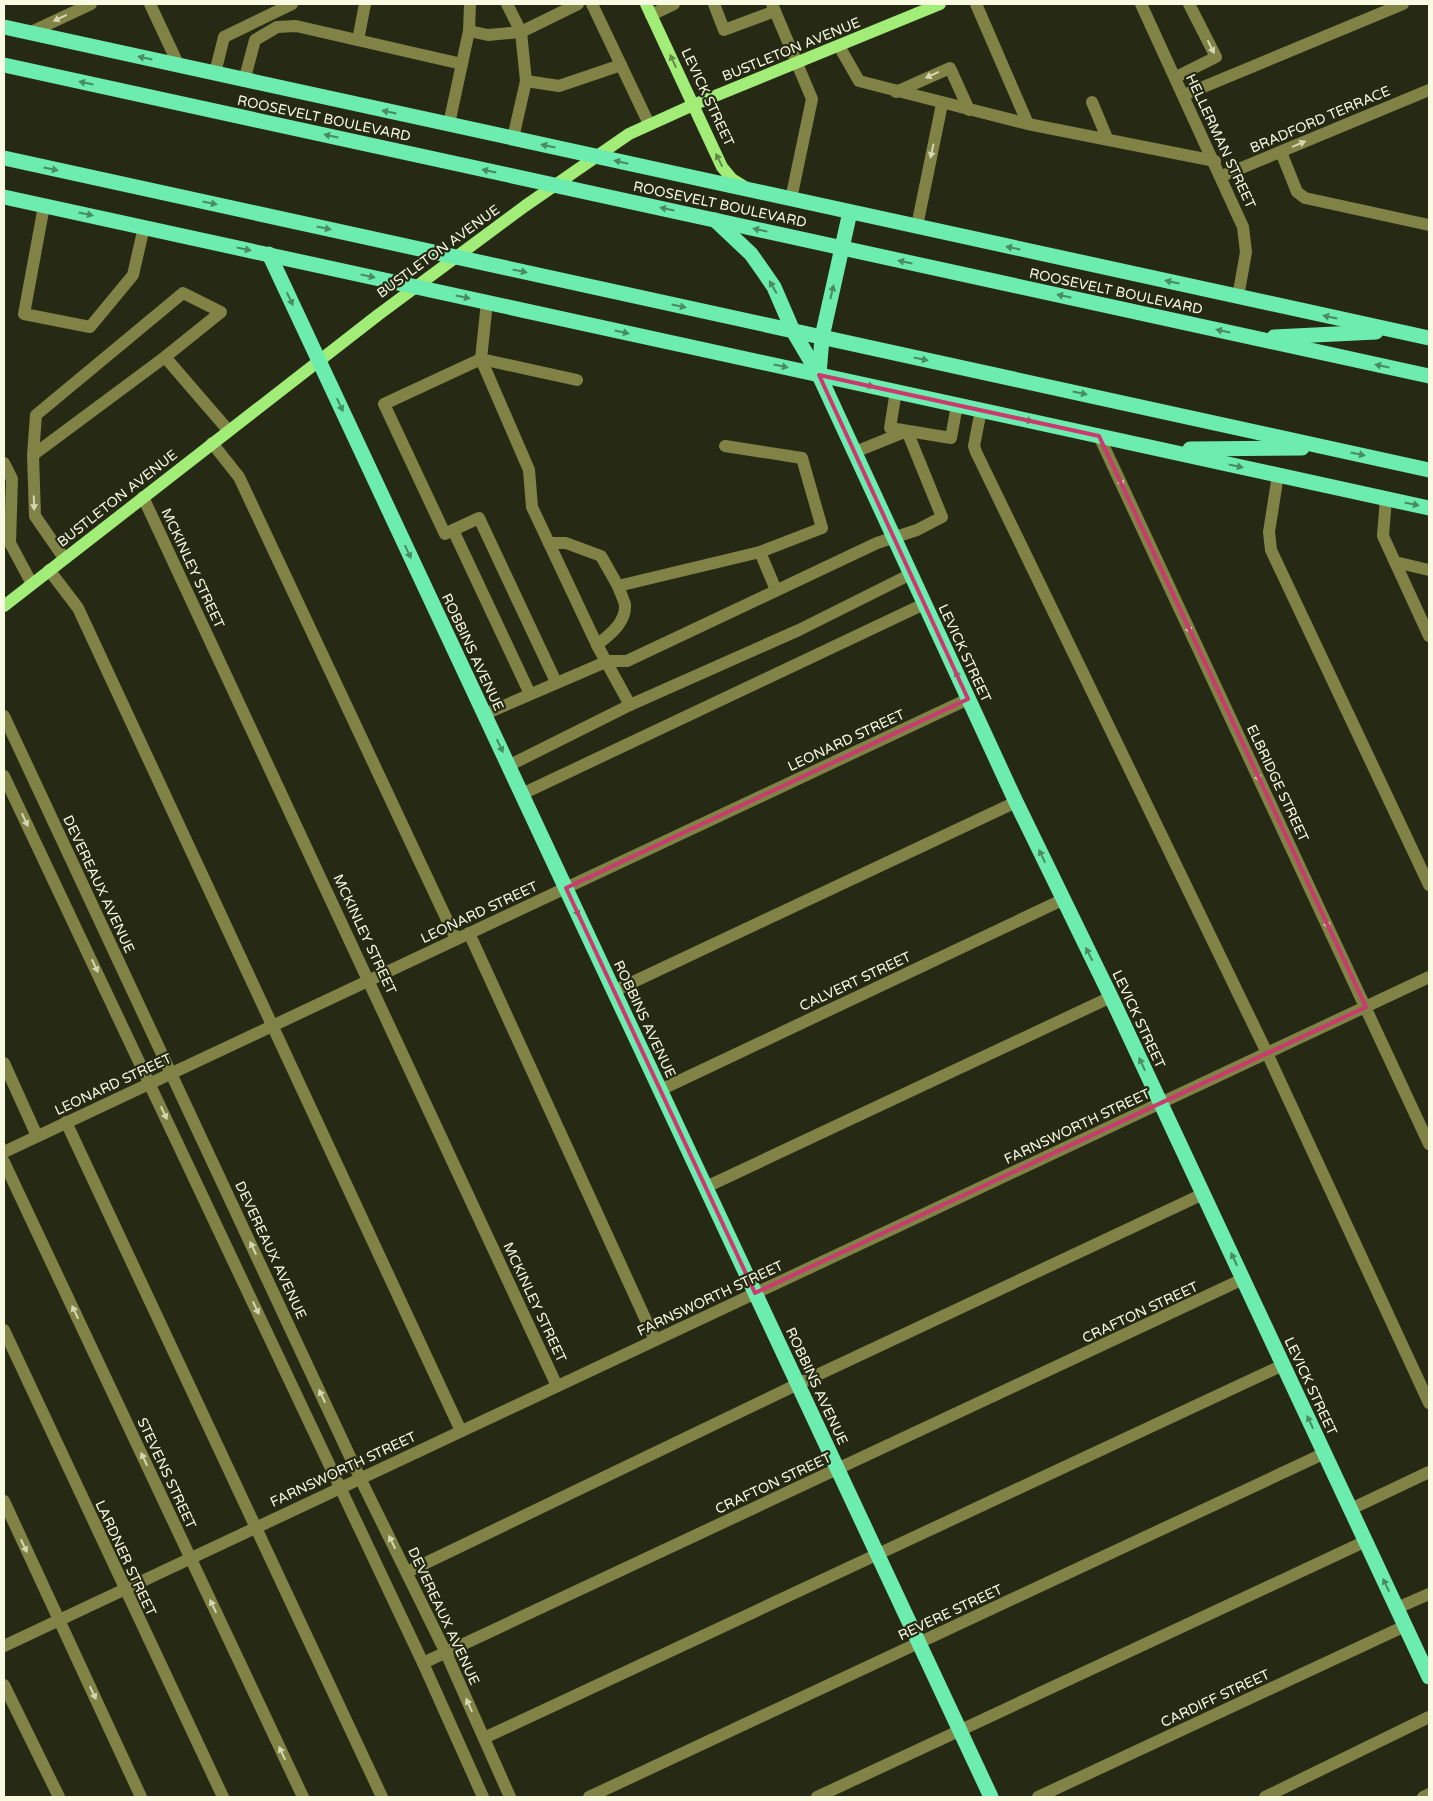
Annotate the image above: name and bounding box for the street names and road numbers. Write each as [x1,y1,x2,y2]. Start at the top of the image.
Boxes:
street label: BUSTLETON AVENUE [720,14,863,85]
street label: LEVICK STREET [677,45,738,149]
street label: HELLERMAN STREET [1182,71,1259,212]
street label: BRADFORD TERRACE [1248,82,1393,157]
street label: ROOSEVELT BOULEVARD [236,92,412,145]
street label: ROOSEVELT BOULEVARD [632,178,808,231]
street label: BUSTLETON AVENUE [374,201,503,302]
street label: ROOSEVELT BOULEVARD [1028,265,1204,318]
street label: BUSTLETON AVENUE [54,446,181,551]
street label: MCKINLEY STREET [157,506,228,631]
street label: ROBBINS AVENUE [438,591,507,714]
street label: LEVICK STREET [934,601,995,705]
street label: LEONARD STREET [785,706,908,775]
street label: ELBRIDGE STREET [1243,722,1312,845]
street label: DEVEREAUX AVENUE [59,813,138,956]
street label: MCKINLEY STREET [329,872,400,997]
street label: LEONARD STREET [418,878,541,947]
street label: CALVERT STREET [797,948,914,1015]
street label: ROBBINS AVENUE [610,958,679,1081]
street label: LEVICK STREET [1108,967,1169,1071]
street label: LEONARD STREET [52,1050,175,1119]
street label: FARNSWORTH STREET [1001,1085,1153,1168]
street label: DEVEREAUX AVENUE [231,1179,310,1322]
street label: MCKINLEY STREET [499,1240,570,1365]
street label: FARNSWORTH STREET [634,1257,786,1340]
street label: CRAFTON STREET [1079,1278,1201,1347]
street label: ROBBINS AVENUE [782,1325,851,1448]
street label: LEVICK STREET [1280,1334,1341,1438]
street label: STEVENS STREET [133,1415,200,1532]
street label: FARNSWORTH STREET [267,1428,419,1511]
street label: CRAFTON STREET [712,1449,834,1518]
street label: LARDNER STREET [91,1498,160,1619]
street label: DEVEREAUX AVENUE [404,1545,483,1688]
street label: REVERE STREET [895,1581,1005,1644]
street label: CARDIFF STREET [1158,1666,1273,1731]

